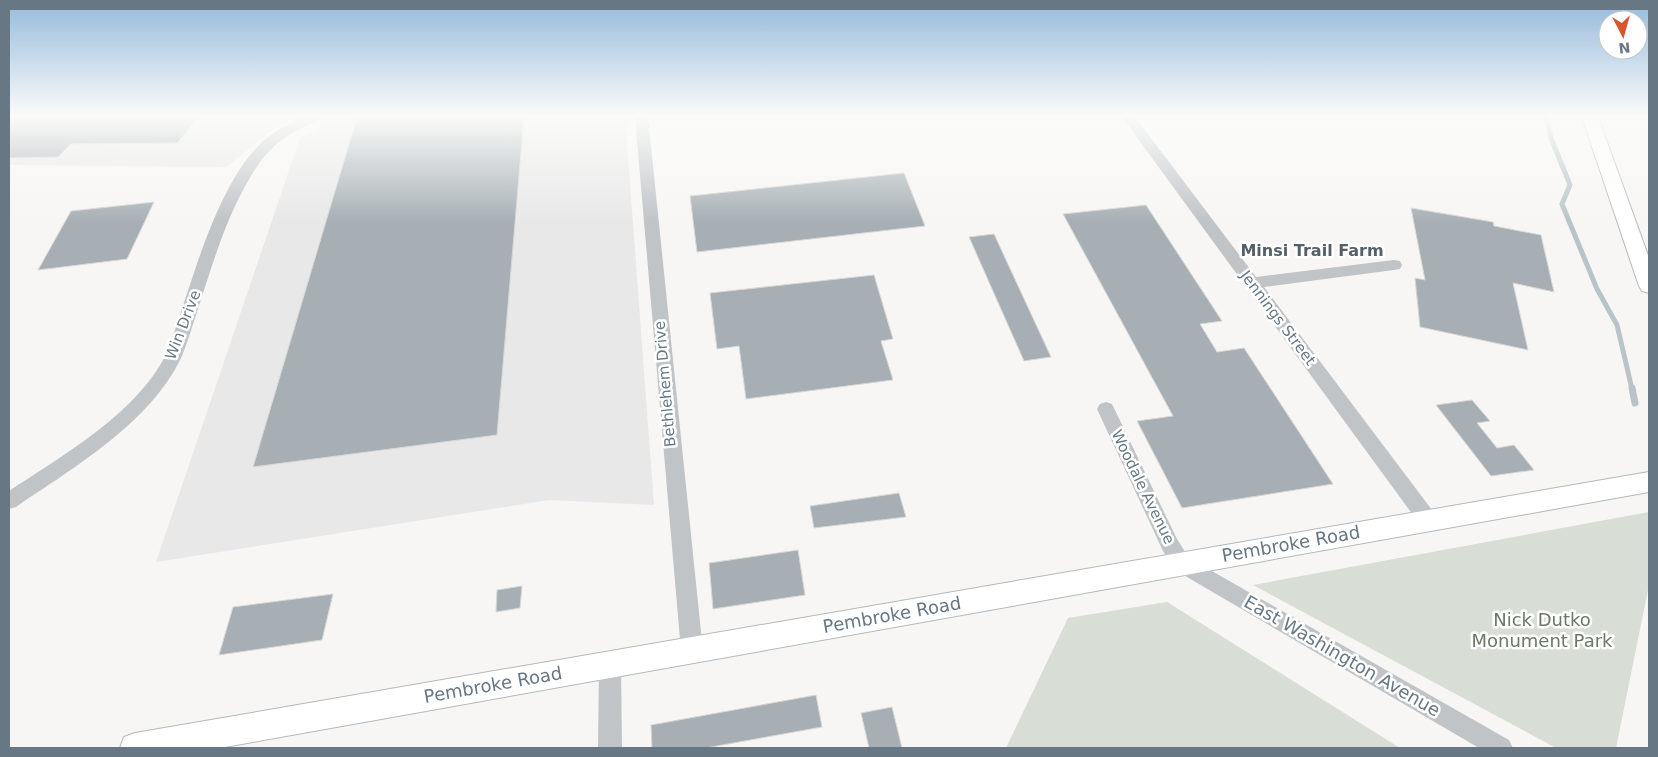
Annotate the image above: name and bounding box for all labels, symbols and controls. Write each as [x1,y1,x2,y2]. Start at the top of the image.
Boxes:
north arrow [1598,10,1648,60]
text: N [1618,39,1631,56]
district label: Minsi Trail Farm [1240,241,1384,260]
street label: Jennings Street [1236,266,1320,369]
street label: Win Drive [162,288,204,362]
street label: Bethlehem Drive [651,320,679,448]
street label: Woodale Avenue [1108,427,1178,547]
street label: Pembroke Road [1220,521,1362,566]
street label: East Washington Avenue [1240,591,1444,720]
street label: Pembroke Road [821,592,963,637]
park label: Nick Dutko Monument Park [1471,609,1613,651]
street label: Pembroke Road [422,662,564,707]

